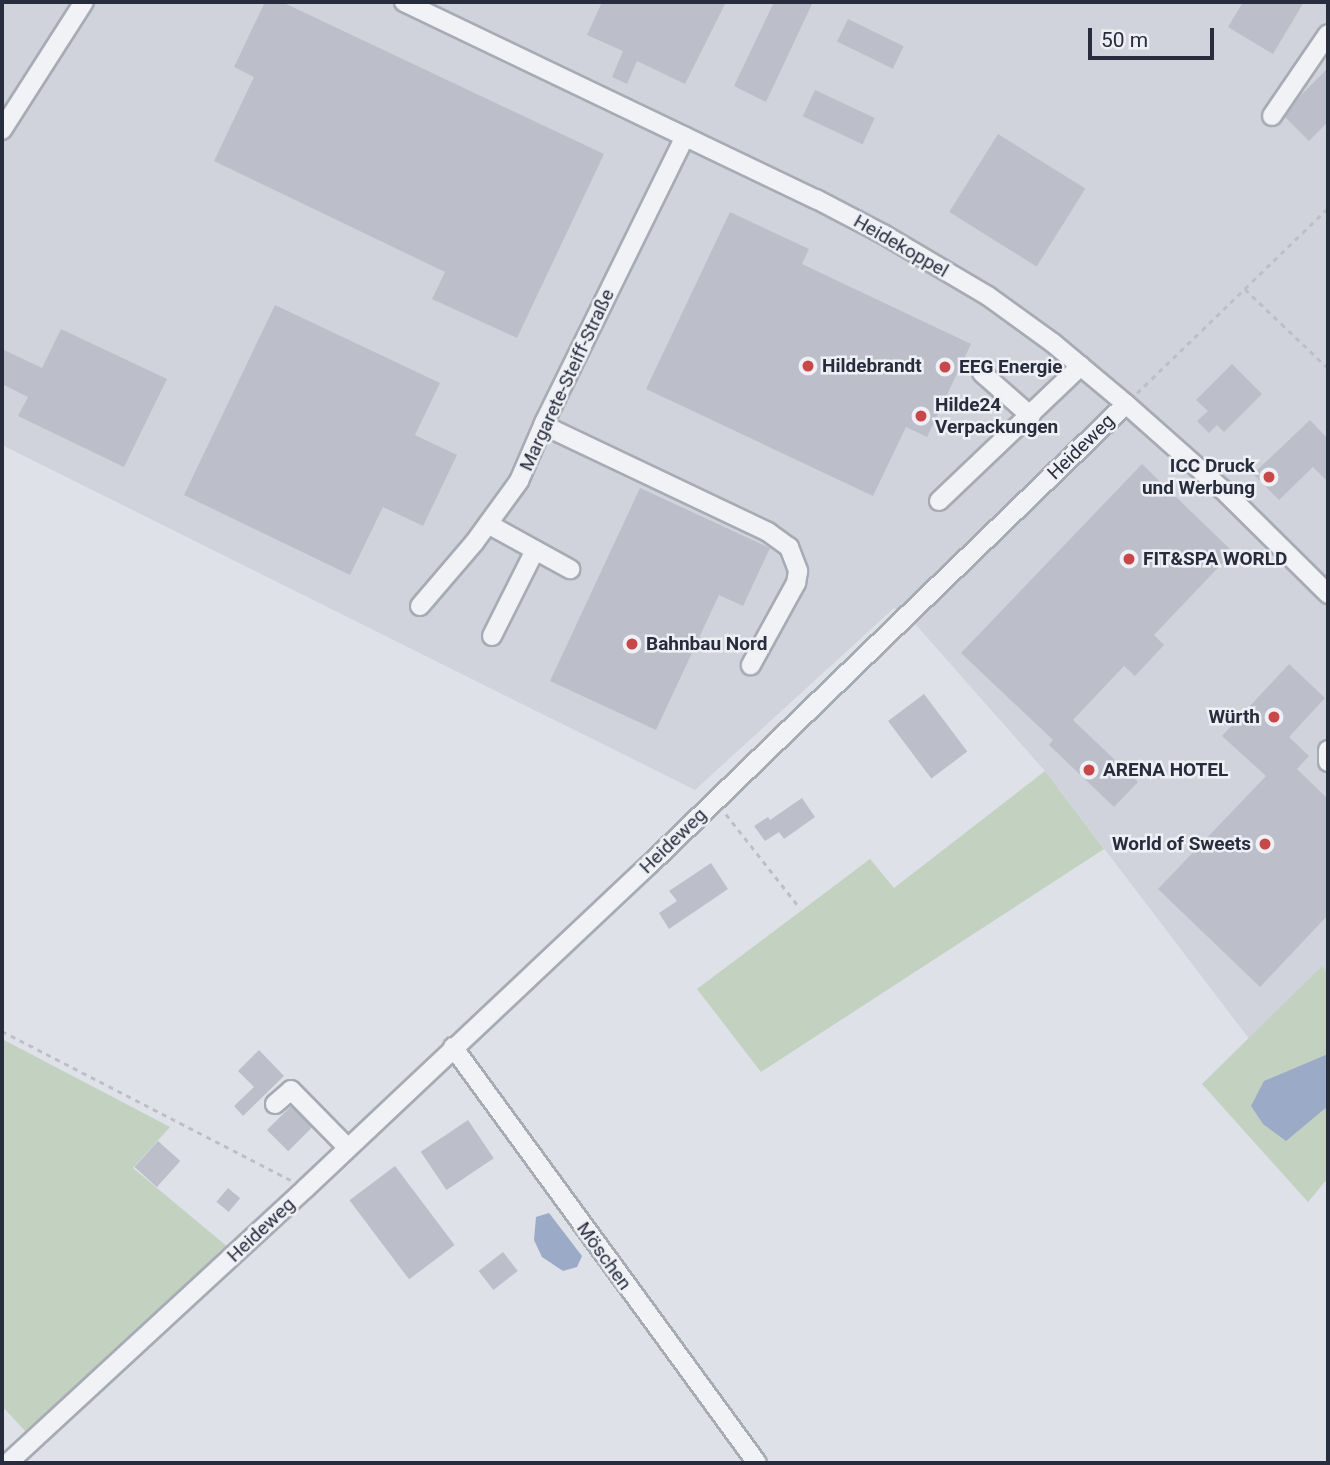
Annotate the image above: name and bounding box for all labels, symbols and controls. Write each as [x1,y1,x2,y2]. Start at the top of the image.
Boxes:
scale bar [1092,14,1218,58]
text: 50 m [1101,28,1148,52]
street label: Heidekoppel [850,210,952,282]
street label: Margarete-Steiff-Straße [515,285,619,475]
place label: Hildebrandt [822,355,922,377]
place label: EEG Energie [959,356,1063,378]
marker: Hildebrandt [800,358,816,374]
marker: EEG Energie [937,359,953,375]
place label: Hilde24 Verpackungen [935,394,1058,438]
marker: Hilde24 Verpackungen [913,408,929,424]
street label: Heideweg [1043,410,1119,484]
place label: ICC Druck und Werbung [1142,455,1255,499]
marker: ICC Druck und Werbung [1261,469,1277,485]
place label: FIT&SPA WORLD [1143,548,1287,570]
marker: FIT&SPA WORLD [1121,551,1137,567]
place label: Bahnbau Nord [646,633,767,655]
marker: Bahnbau Nord [624,636,640,652]
place label: Würth [1208,706,1260,728]
marker: Würth [1266,709,1282,725]
place label: ARENA HOTEL [1103,759,1228,781]
marker: ARENA HOTEL [1081,762,1097,778]
street label: Heideweg [635,804,711,878]
place label: World of Sweets [1112,833,1251,855]
marker: World of Sweets [1257,836,1273,852]
street label: Heideweg [222,1193,300,1267]
street label: Möschen [572,1218,636,1294]

